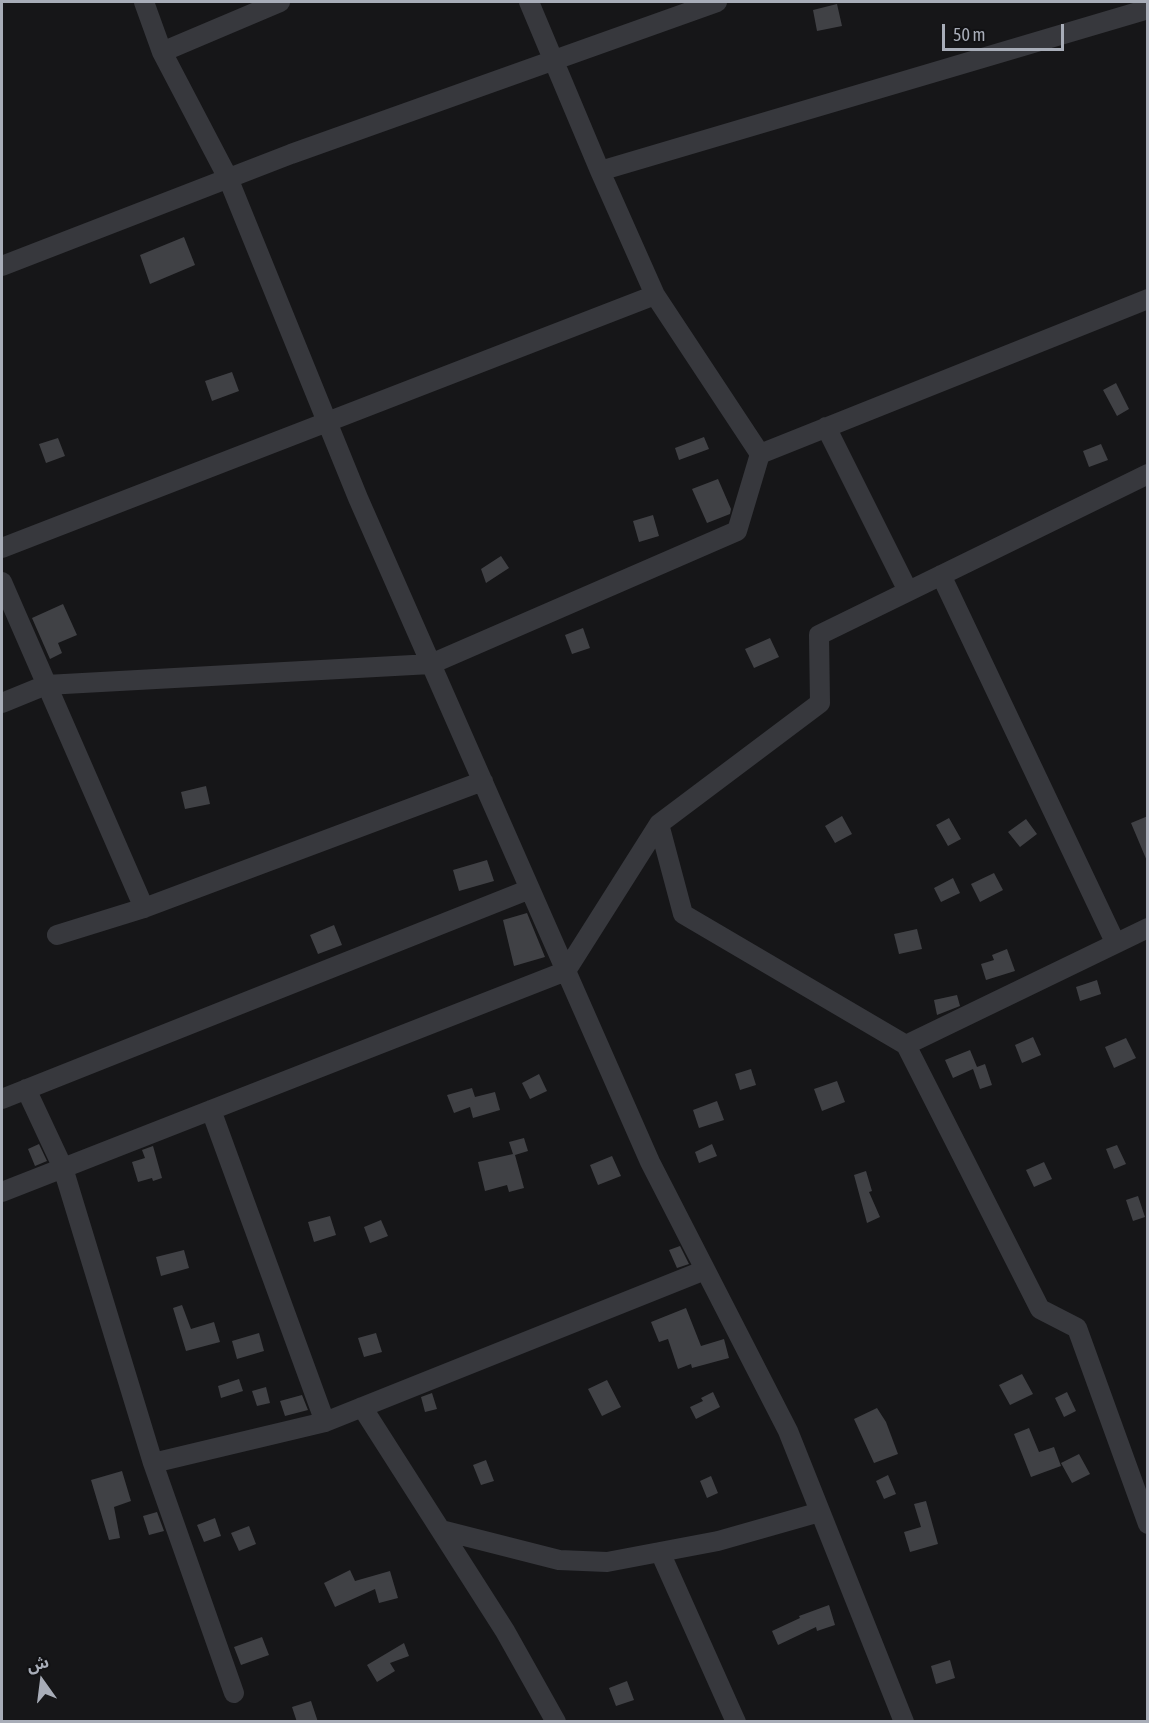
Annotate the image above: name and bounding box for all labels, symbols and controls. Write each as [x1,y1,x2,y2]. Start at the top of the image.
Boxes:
scale bar [945,12,1066,50]
text: 50 m [953,24,985,45]
north arrow [12,1651,72,1711]
text: ش [25,1652,50,1675]

